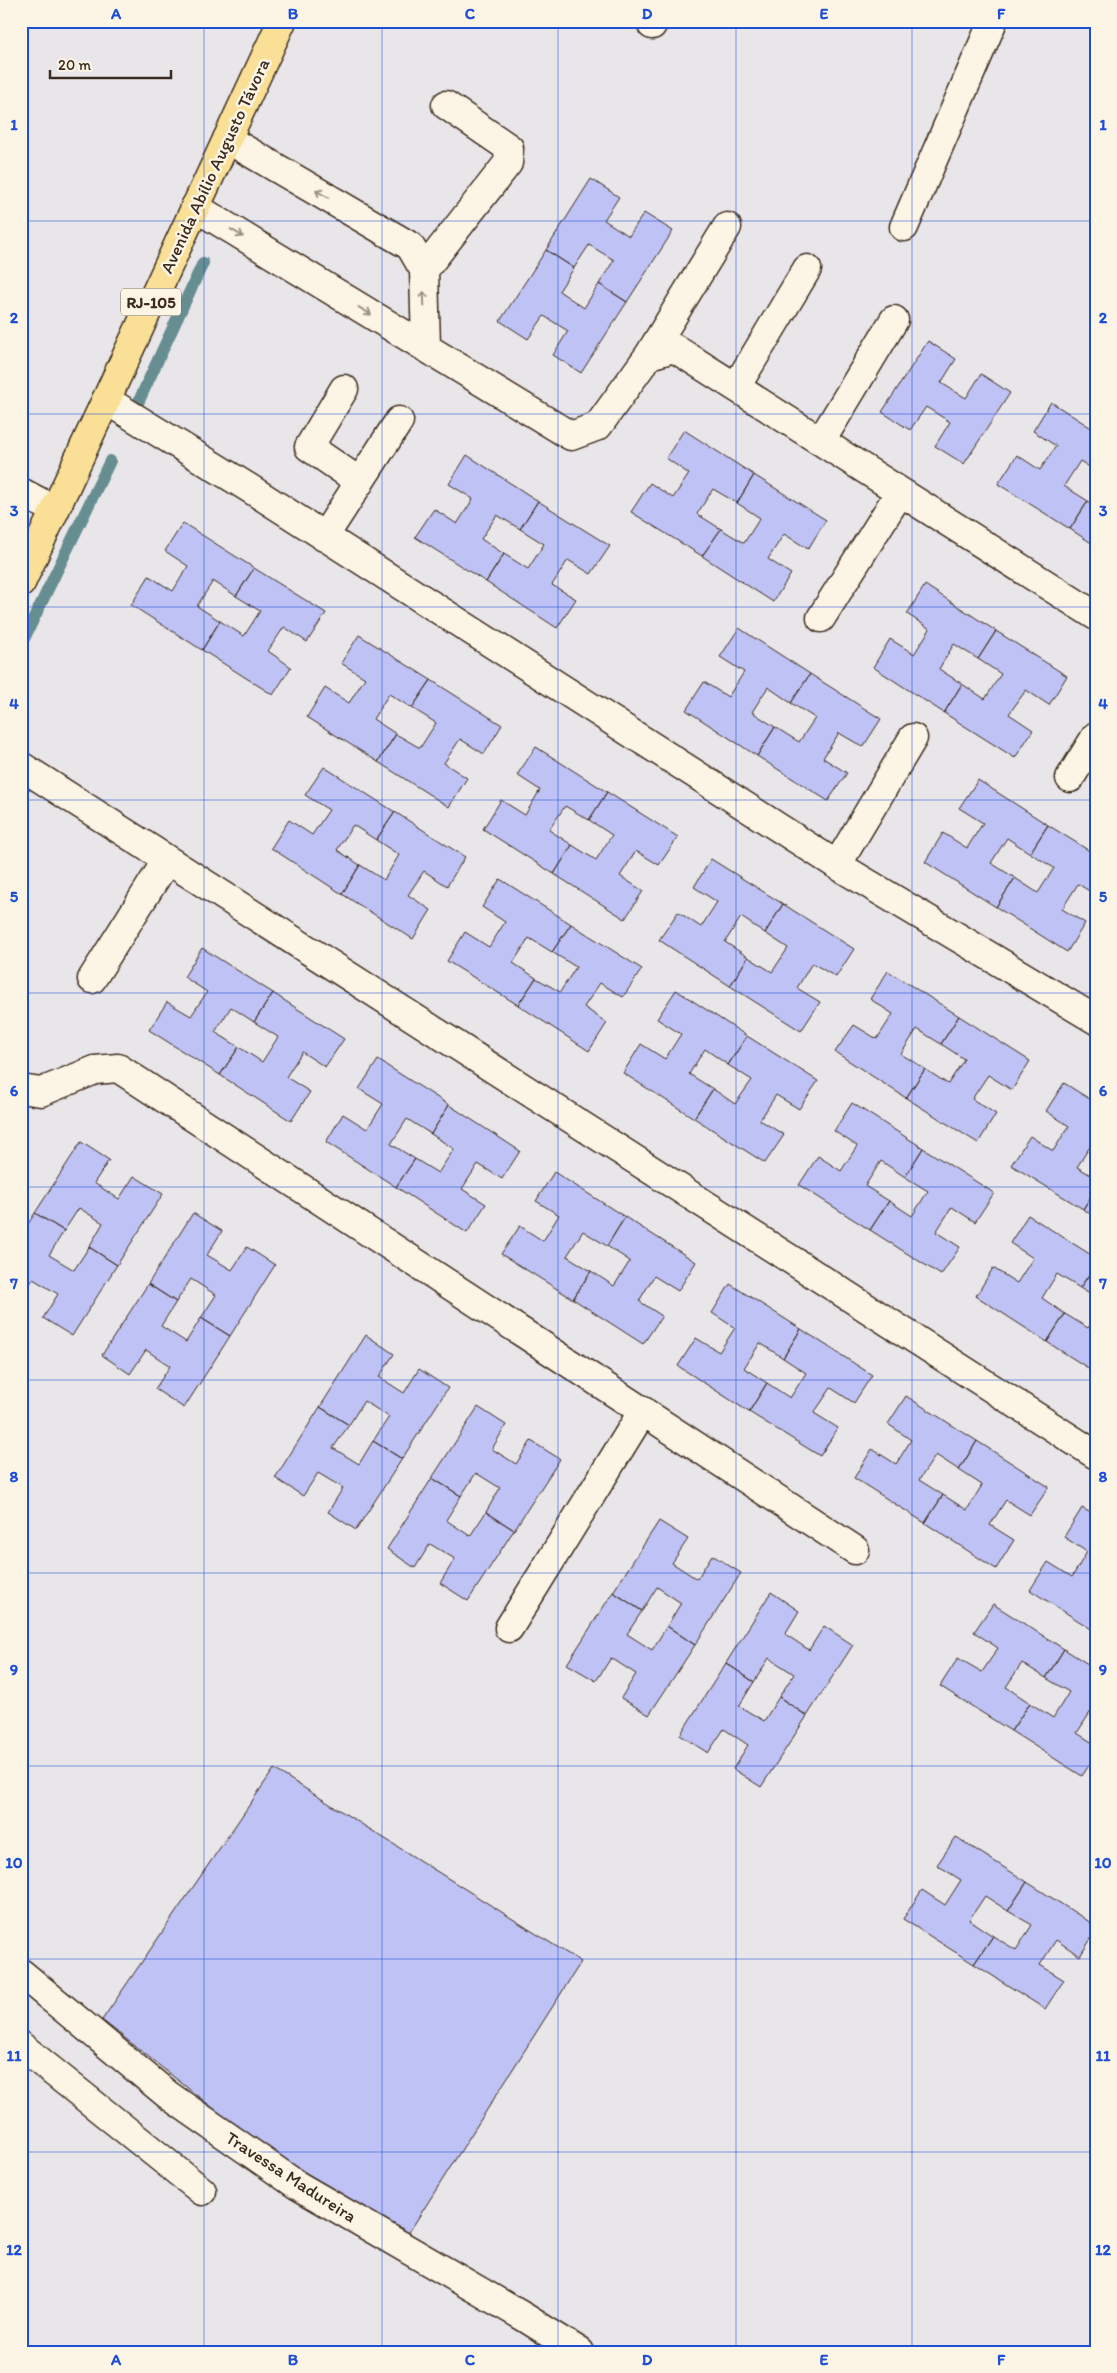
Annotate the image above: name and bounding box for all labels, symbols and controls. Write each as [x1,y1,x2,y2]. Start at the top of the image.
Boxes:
text: A [110,4,122,23]
text: B [288,4,299,23]
text: C [465,4,476,23]
text: D [642,4,653,23]
text: E [820,4,829,23]
text: F [997,4,1006,23]
scale bar [50,48,171,80]
street label: Avenida Abílio Augusto Távora [156,55,275,277]
text: 20 m [58,56,92,74]
text: 1 [10,115,18,134]
text: 1 [1099,115,1107,134]
one-way arrow [316,189,330,199]
one-way arrow [230,228,244,238]
road number: RJ-105 [121,288,181,316]
one-way arrow [420,291,429,307]
one-way arrow [358,306,372,316]
text: 2 [10,308,19,327]
text: 2 [1099,308,1108,327]
text: 3 [10,501,19,520]
text: 3 [1099,501,1108,520]
text: 4 [9,694,19,713]
text: 4 [1098,694,1108,713]
text: 5 [10,887,19,906]
text: 5 [1099,887,1108,906]
text: 6 [10,1081,19,1100]
text: 6 [1099,1081,1108,1100]
text: 7 [9,1274,18,1293]
text: 7 [1098,1274,1107,1293]
text: 8 [10,1467,19,1486]
text: 8 [1099,1467,1108,1486]
text: 9 [10,1660,18,1679]
text: 9 [1099,1660,1107,1679]
text: 10 [5,1853,23,1872]
text: 10 [1094,1853,1112,1872]
text: 11 [7,2046,22,2065]
text: 11 [1096,2046,1111,2065]
street label: Travessa Madureira [222,2127,360,2227]
text: 12 [6,2240,23,2259]
text: 12 [1095,2240,1112,2259]
text: A [110,2350,122,2369]
text: B [288,2350,299,2369]
text: C [465,2350,476,2369]
text: D [642,2350,653,2369]
text: E [820,2350,829,2369]
text: F [997,2350,1006,2369]

